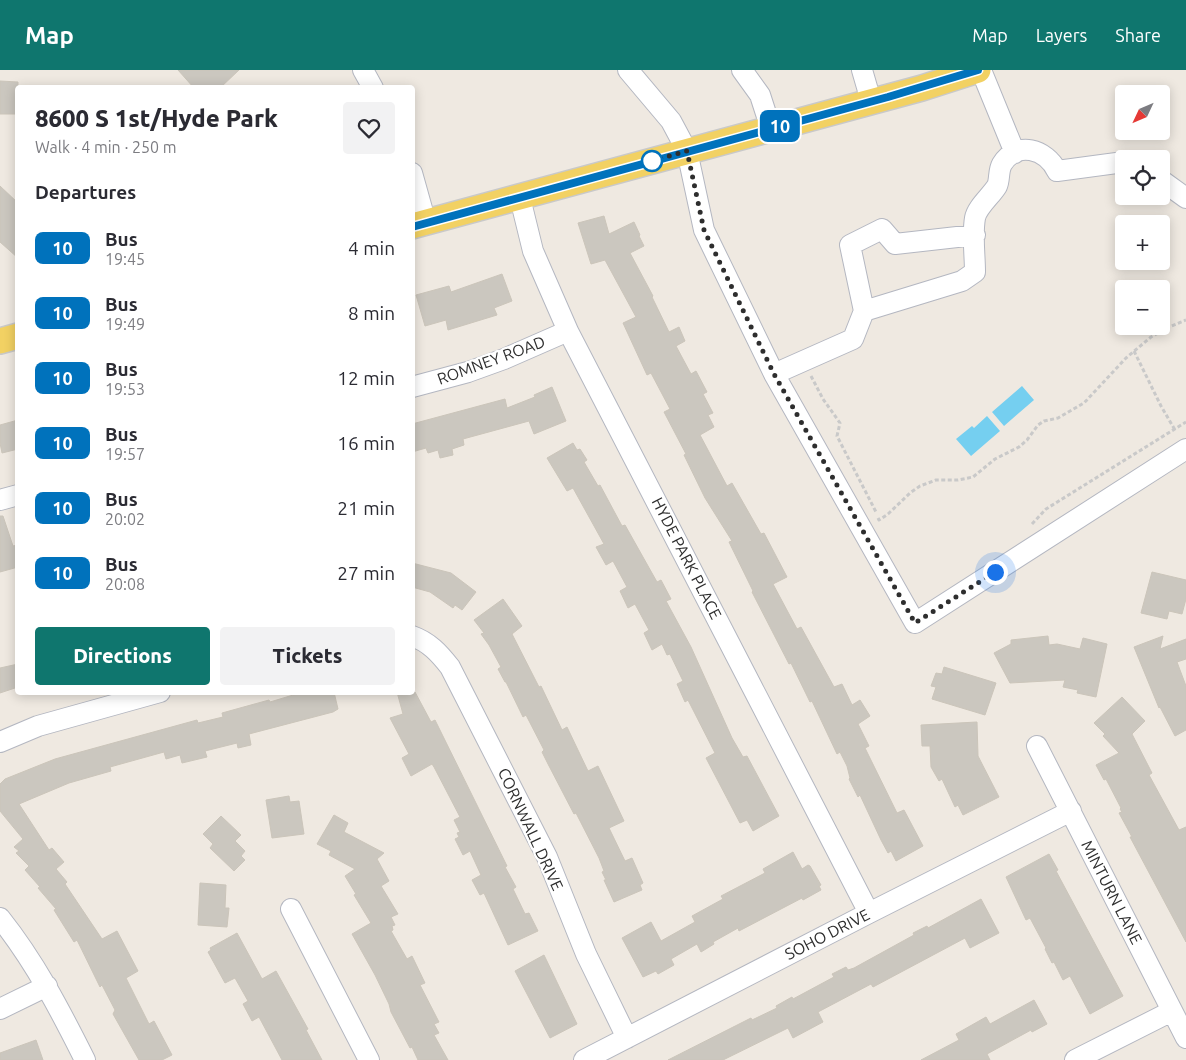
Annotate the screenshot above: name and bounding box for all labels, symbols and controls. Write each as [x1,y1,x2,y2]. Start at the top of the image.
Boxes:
text: Map [25,22,74,49]
text: Map [972,25,1008,45]
text: Layers [1036,25,1087,45]
text: Share [1115,25,1161,45]
north arrow [1115,85,1170,140]
map controls [1115,85,1170,335]
button: heart [343,102,395,154]
text: 8600 S 1st/Hyde Park [35,105,278,132]
line badge: 10 [758,110,802,142]
text: 10 [770,116,790,136]
text: Walk · 4 min · 250 m [35,138,177,156]
unlabelled marker [641,150,663,172]
button: locate [1115,150,1170,205]
text: Departures [35,181,136,203]
button: + [1115,215,1170,270]
text: Bus [105,228,138,250]
text: 4 min [348,237,395,259]
text: 10 [52,238,73,258]
text: 19:45 [105,250,145,268]
button: − [1115,280,1170,335]
text: Bus [105,293,138,315]
text: 8 min [348,302,395,324]
text: 10 [52,303,73,323]
text: 19:49 [105,315,145,333]
street label: ROMNEY ROAD [435,332,547,388]
text: Bus [105,358,138,380]
text: 12 min [337,367,395,389]
text: 10 [52,368,73,388]
text: 19:53 [105,380,145,398]
text: Bus [105,423,138,445]
text: 16 min [337,432,395,454]
text: 10 [52,433,73,453]
text: 19:57 [105,445,145,463]
text: Bus [105,488,138,510]
street label: HYDE PARK PLACE [649,494,725,622]
text: 21 min [337,497,395,519]
text: 10 [52,498,73,518]
text: 20:02 [105,510,145,528]
text: Bus [105,553,138,575]
your location [983,560,1008,585]
text: 27 min [337,562,395,584]
text: 10 [52,563,73,583]
text: 20:08 [105,575,145,593]
button: Directions [35,627,210,685]
button: Tickets [220,627,395,685]
street label: CORNWALL DRIVE [495,765,567,893]
street label: MINTURN LANE [1078,837,1146,947]
street label: SOHO DRIVE [782,905,872,963]

